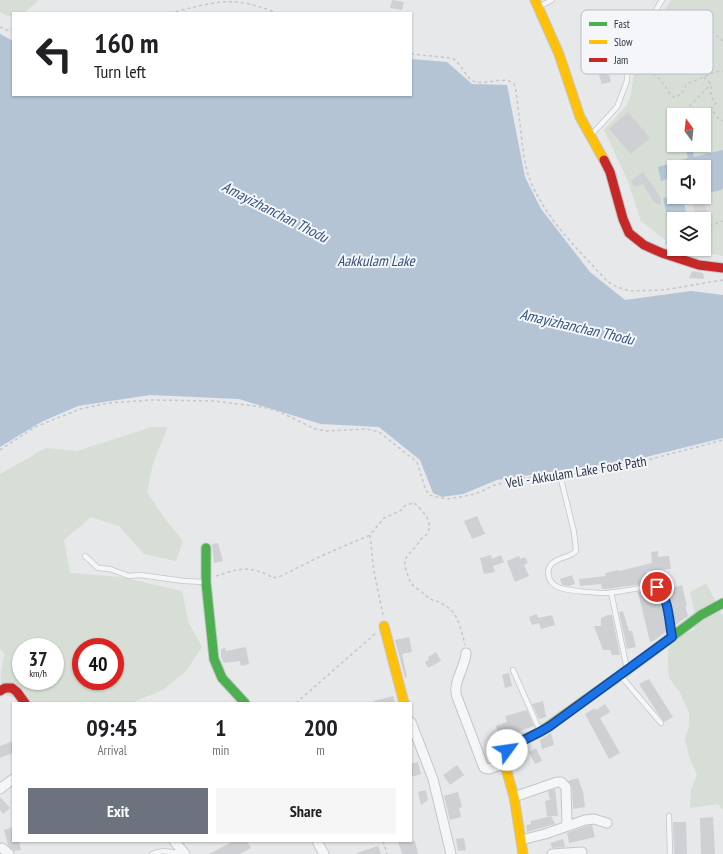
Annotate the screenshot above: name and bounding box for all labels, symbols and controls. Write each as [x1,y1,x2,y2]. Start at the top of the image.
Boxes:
legend [581,10,713,74]
text: Fast [614,17,630,31]
text: 160 m [94,24,158,61]
icon: left [28,28,80,80]
text: Slow [614,35,633,49]
text: Jam [613,53,628,67]
text: Turn left [94,60,146,83]
north arrow [667,108,711,152]
map controls [667,108,711,256]
button: sound [667,160,711,204]
water label: Amayizhanchan Thodu [219,177,333,247]
button: layers [667,212,711,256]
water label: Aakkulam Lake [337,251,416,270]
water label: Amayizhanchan Thodu [518,304,637,349]
street label: Veli - Akkulam Lake Foot Path [503,452,648,492]
pin [640,570,674,604]
icon: arrive [646,576,668,598]
speed limit sign: 40 [72,638,124,690]
text: 37 [28,646,48,672]
text: km/h [29,667,47,680]
text: 09:45 [86,712,138,743]
text: 1 [215,712,226,743]
text: 200 [303,712,338,743]
position arrow [486,729,528,771]
text: Arrival [97,742,127,759]
text: min [212,742,229,759]
text: m [316,742,325,759]
button: Exit [28,788,208,834]
button: Share [216,788,396,834]

